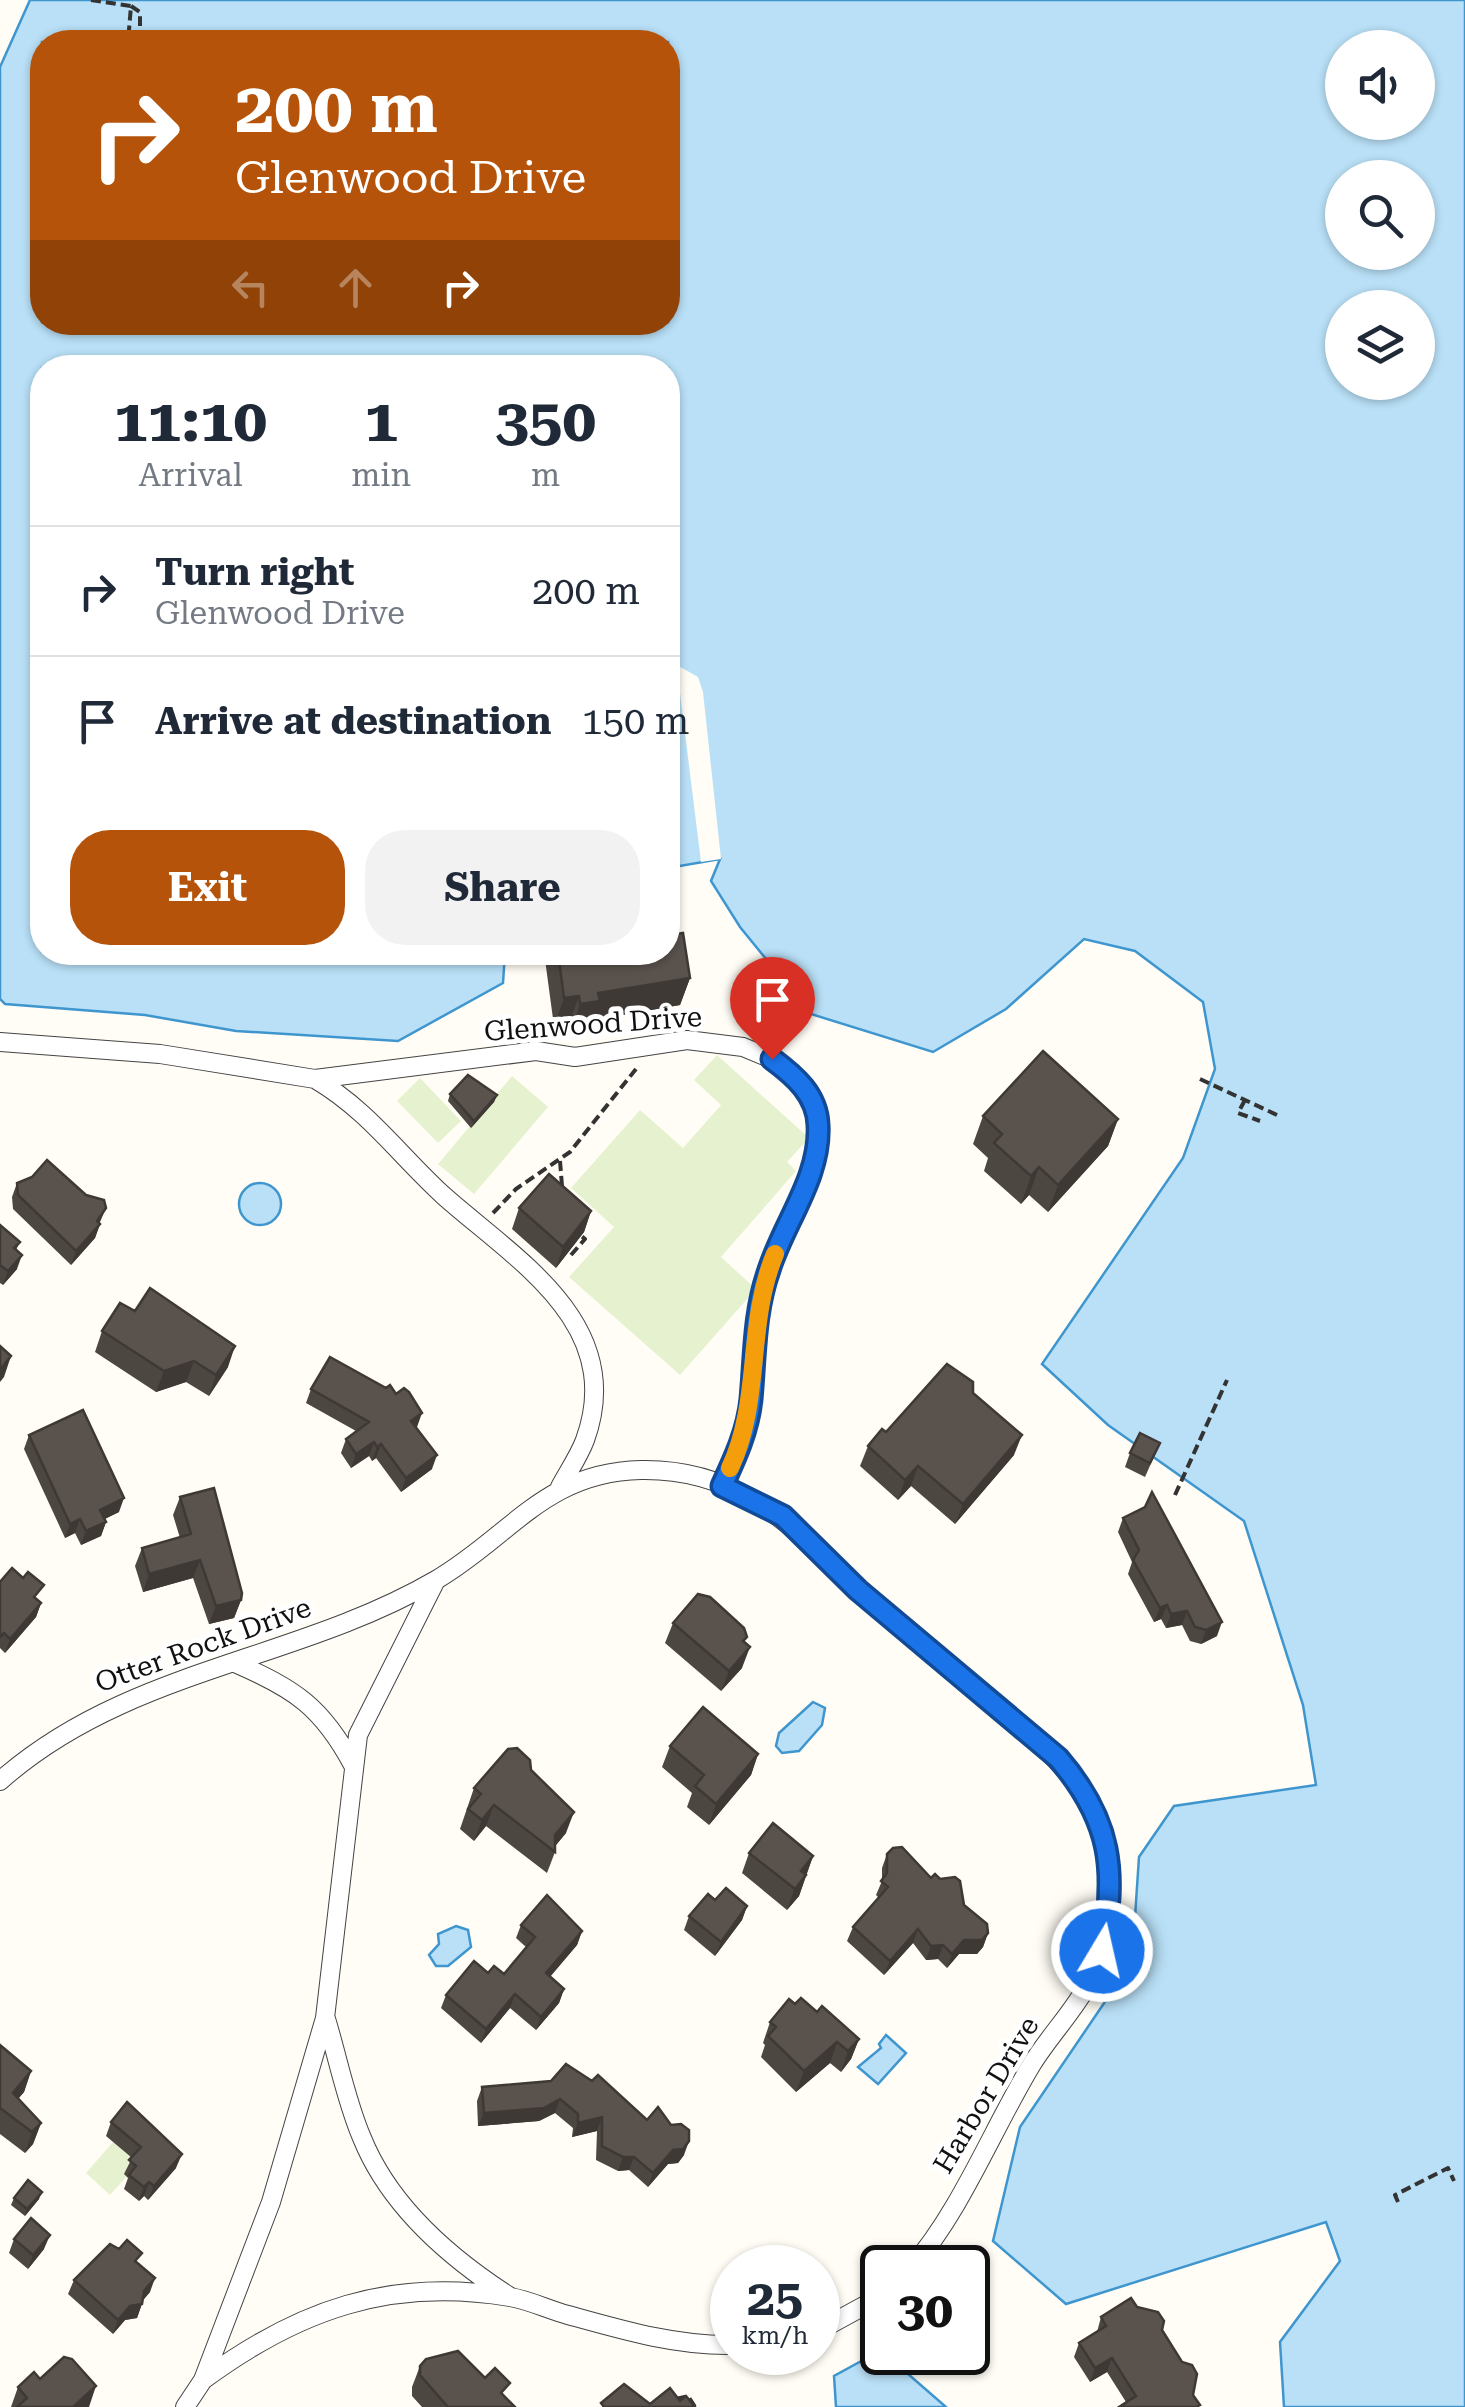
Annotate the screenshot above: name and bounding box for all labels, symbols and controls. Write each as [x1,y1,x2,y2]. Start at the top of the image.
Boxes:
map controls [1325,30,1435,400]
button: sound [1325,30,1435,140]
text: 200 m [235,67,438,149]
icon: right [70,70,200,200]
text: Glenwood Drive [235,151,586,204]
button: search [1325,160,1435,270]
icon: left [223,260,278,315]
icon: ahead [328,260,383,315]
icon: right [433,260,488,315]
button: layers [1325,290,1435,400]
text: 11:10 [114,385,267,456]
text: 1 [364,385,398,456]
text: 350 [495,385,596,456]
text: Arrival [139,456,243,494]
text: min [351,456,411,494]
text: m [531,456,560,494]
text: Turn right [155,550,354,594]
icon: right [70,564,125,619]
text: 200 m [532,569,640,613]
text: Glenwood Drive [155,594,405,632]
icon: arrive [70,694,125,749]
text: Arrive at destination [155,699,551,743]
text: 150 m [581,699,690,743]
button: Exit [70,830,345,945]
button: Share [365,830,640,945]
pin [730,957,815,1060]
icon: arrive [745,972,800,1027]
street label: Glenwood Drive [483,1000,703,1048]
street label: Otter Rock Drive [91,1591,315,1699]
position arrow [1050,1899,1154,2003]
street label: Harbor Drive [926,2011,1046,2179]
speed limit sign: 30 [860,2245,990,2375]
text: 25 [747,2269,803,2327]
text: km/h [742,2321,808,2350]

